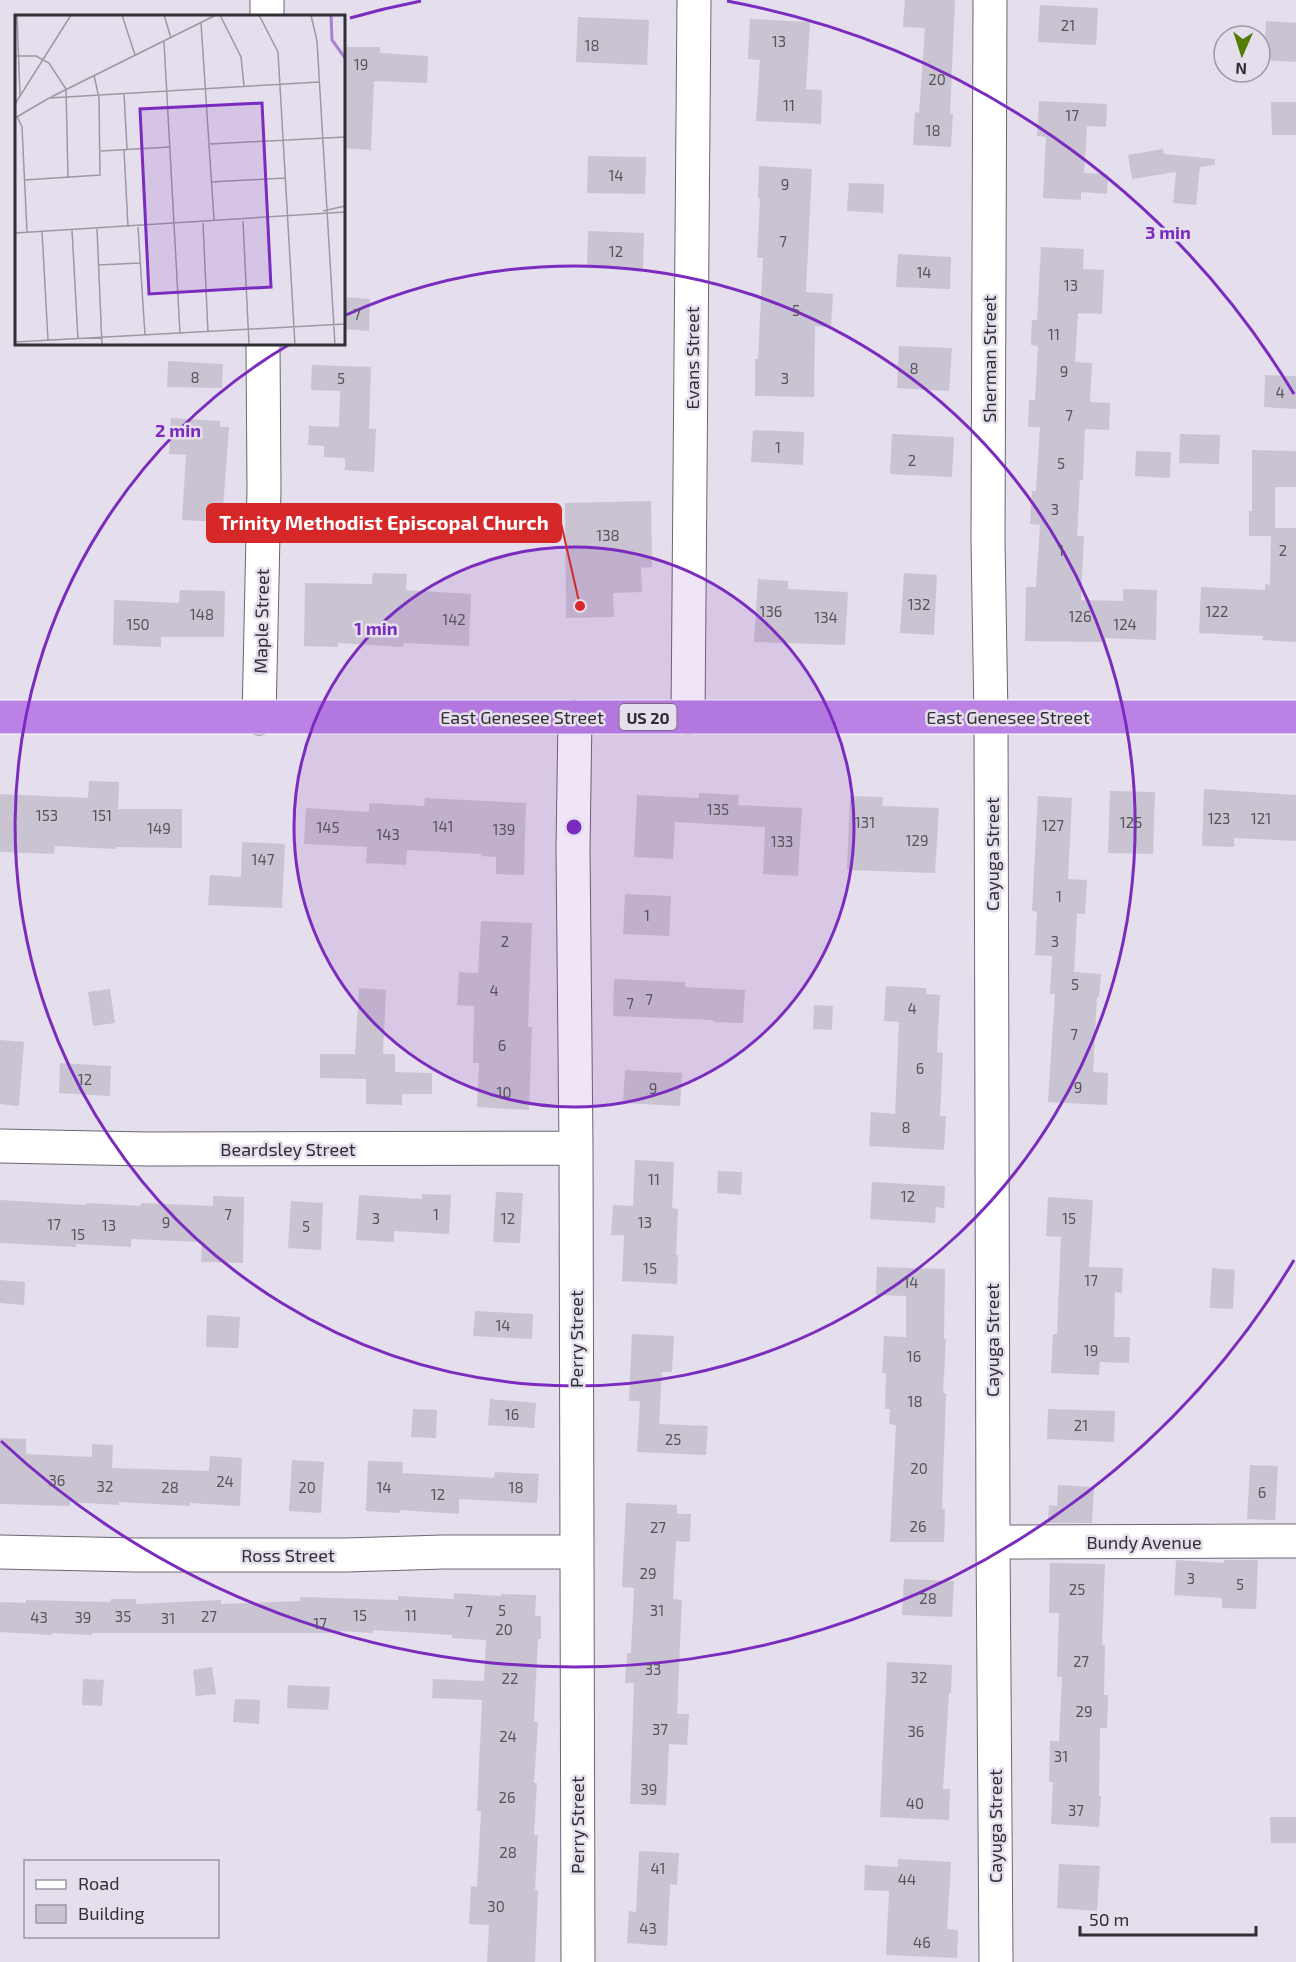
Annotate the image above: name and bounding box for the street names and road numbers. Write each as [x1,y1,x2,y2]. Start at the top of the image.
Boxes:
street label: Sherman Street [978,295,1000,423]
street label: Evans Street [681,306,703,410]
street label: Maple Street [249,568,273,674]
road number: US 20 [620,704,676,730]
street label: East Genesee Street [440,706,604,728]
street label: East Genesee Street [926,706,1090,728]
street label: Cayuga Street [981,797,1003,911]
street label: Beardsley Street [220,1138,356,1160]
street label: Cayuga Street [981,1283,1003,1397]
street label: Perry Street [565,1290,587,1388]
street label: Bundy Avenue [1086,1531,1202,1553]
street label: Ross Street [241,1544,335,1566]
street label: Cayuga Street [984,1769,1006,1883]
street label: Perry Street [566,1776,588,1874]

